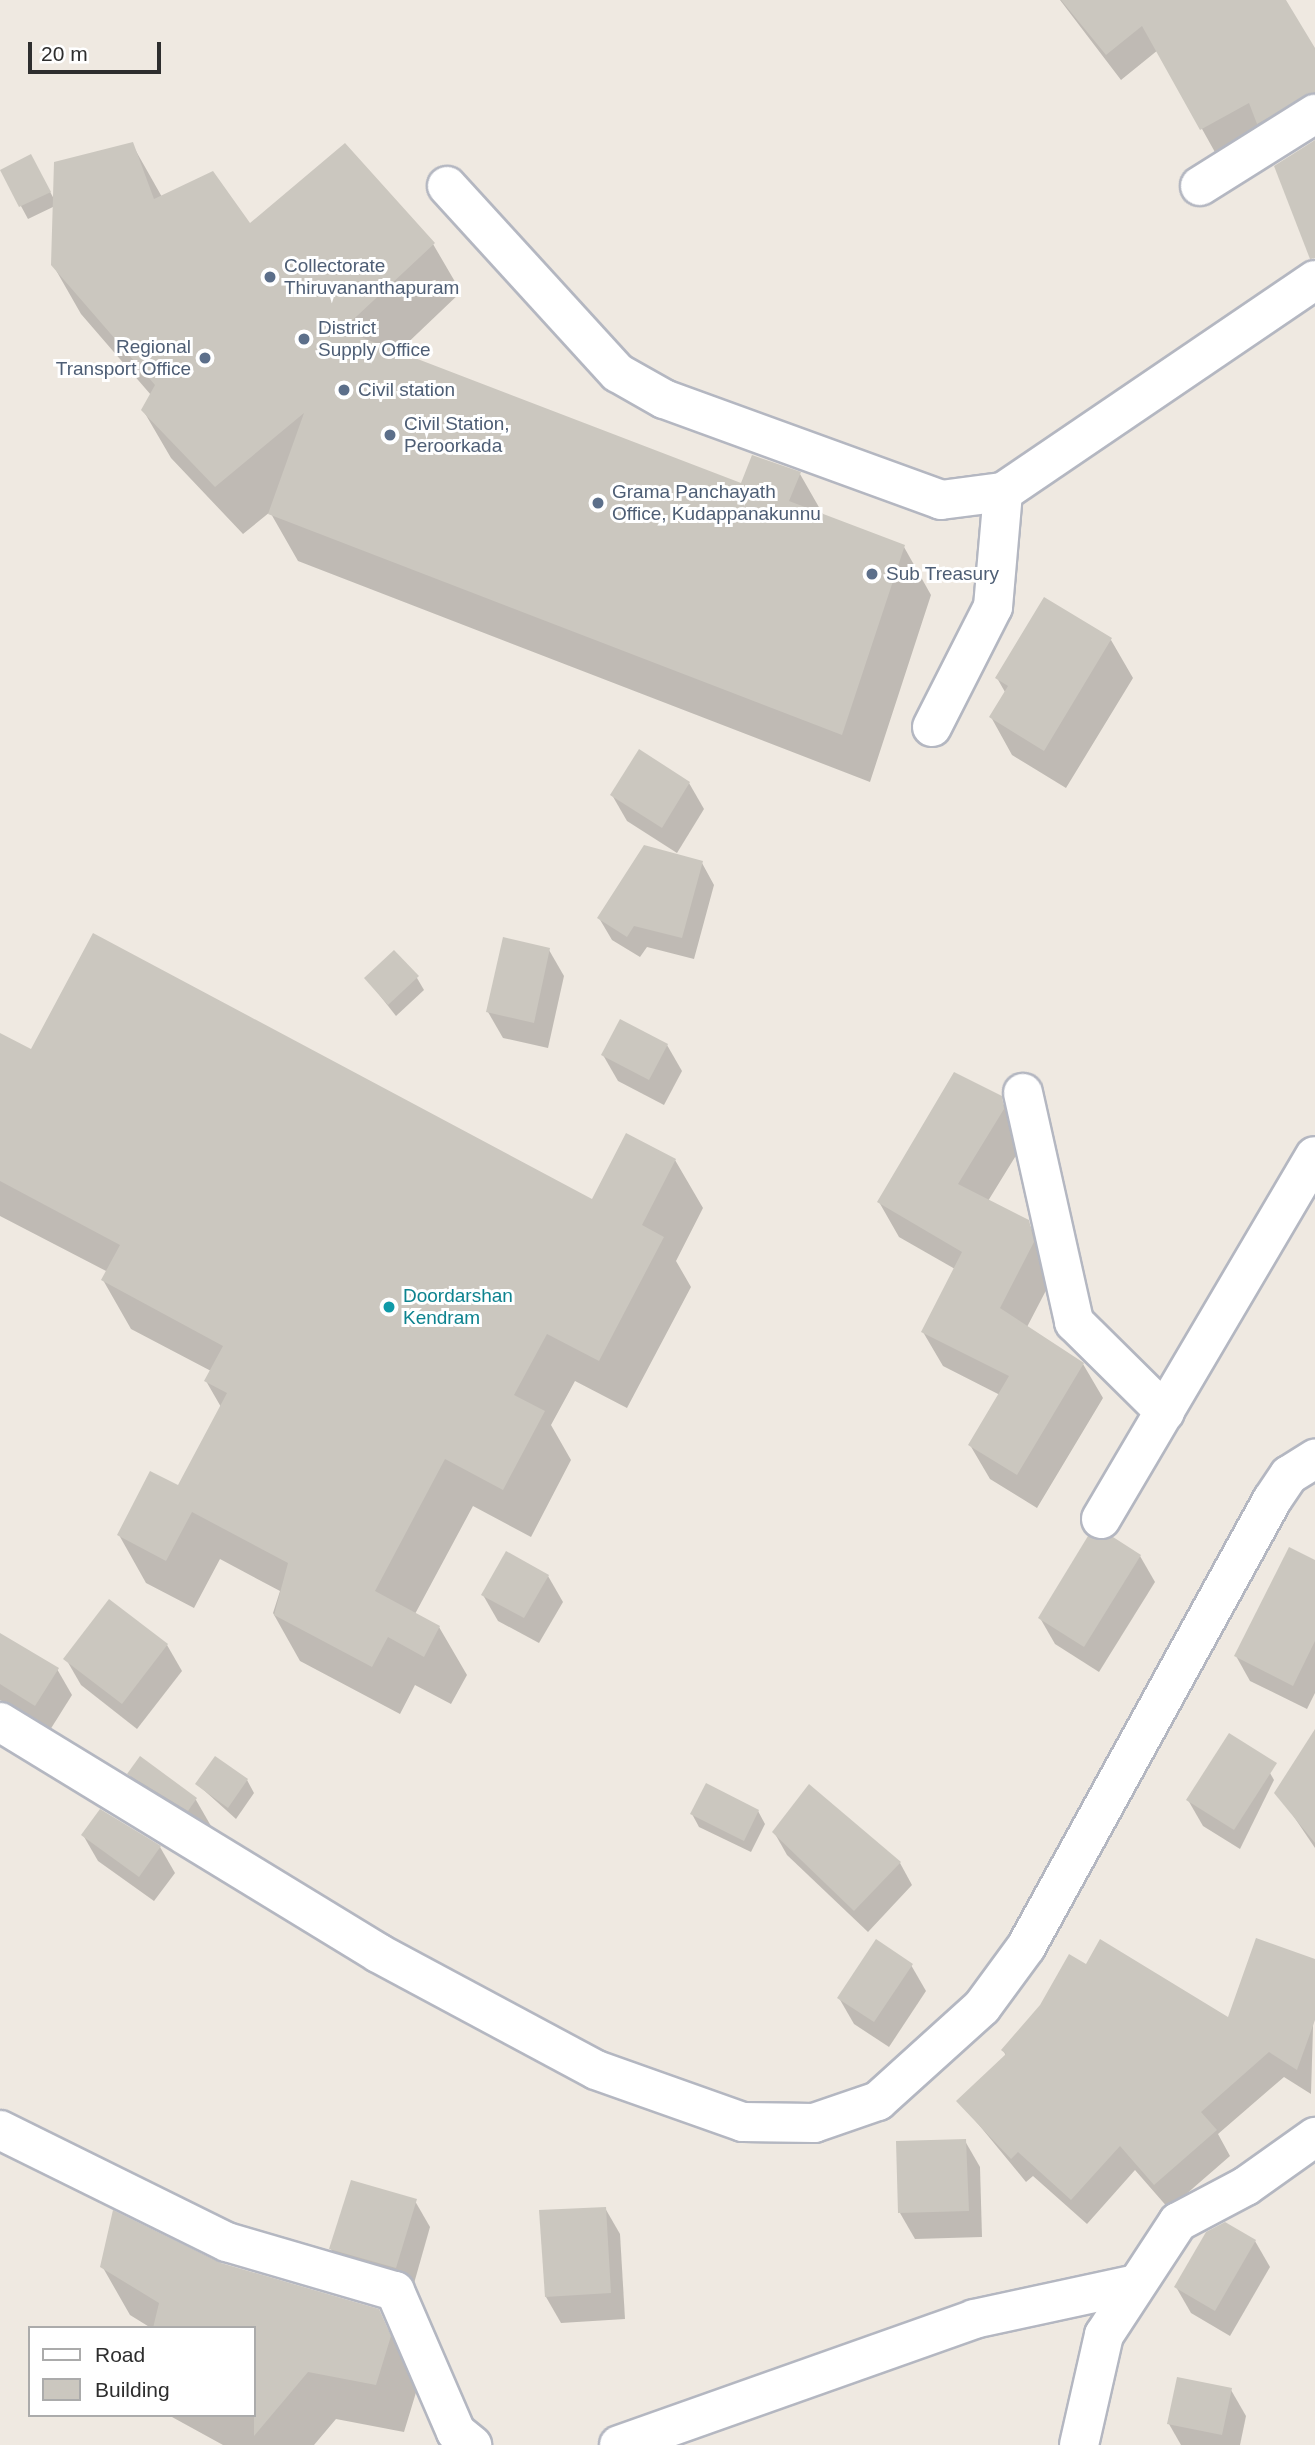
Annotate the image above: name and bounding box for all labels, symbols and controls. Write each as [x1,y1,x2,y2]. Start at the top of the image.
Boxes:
scale bar [32,28,164,72]
text: 20 m [41,42,88,65]
place label: Collectorate Thiruvananthapuram [284,255,459,299]
marker: Collectorate Thiruvananthapuram [262,269,278,285]
place label: District Supply Office [318,317,431,361]
marker: District Supply Office [296,331,312,347]
place label: Regional Transport Office [56,336,191,380]
marker: Regional Transport Office [197,350,213,366]
place label: Civil station [358,379,455,401]
marker: Civil station [336,382,352,398]
place label: Civil Station, Peroorkada [404,413,510,457]
marker: Civil Station, Peroorkada [382,427,398,443]
place label: Grama Panchayath Office, Kudappanakunnu [612,481,821,525]
marker: Grama Panchayath Office, Kudappanakunnu [590,495,606,511]
place label: Sub Treasury [886,563,999,585]
marker: Sub Treasury [864,566,880,582]
place label: Doordarshan Kendram [403,1285,513,1329]
marker: Doordarshan Kendram [381,1299,397,1315]
legend [28,2326,256,2417]
text: Road [95,2343,145,2366]
text: Building [95,2378,170,2401]

